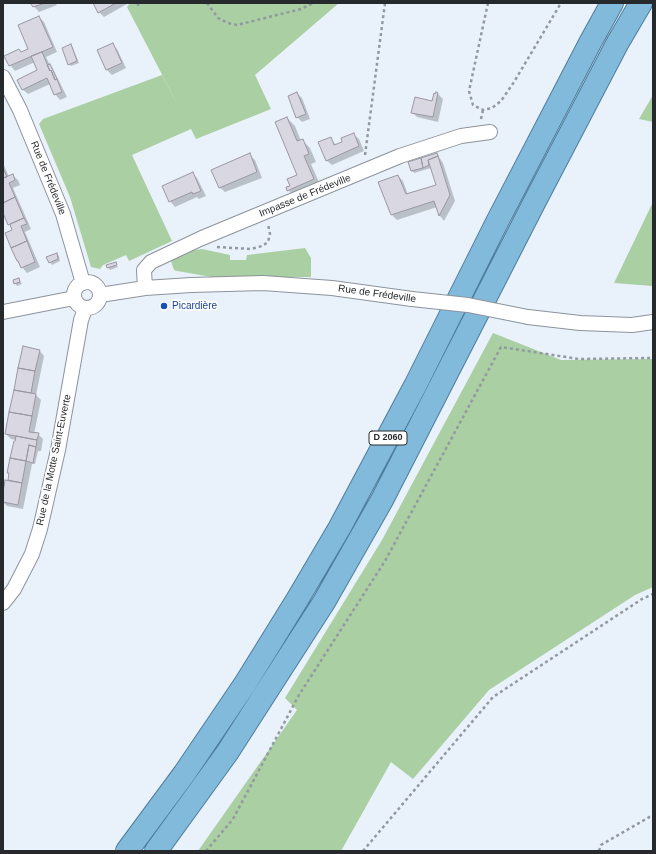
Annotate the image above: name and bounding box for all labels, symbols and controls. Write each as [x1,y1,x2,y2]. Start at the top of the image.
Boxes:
street label: Rue de Frédeville [28,139,68,217]
street label: Impasse de Frédeville [257,172,353,220]
street label: Rue de Frédeville [337,283,417,305]
place label: Picardière [172,300,217,312]
marker: Picardière [159,301,169,311]
street label: Rue de la Motte Saint-Euverte [34,393,74,527]
road number: D 2060 [369,431,407,445]

